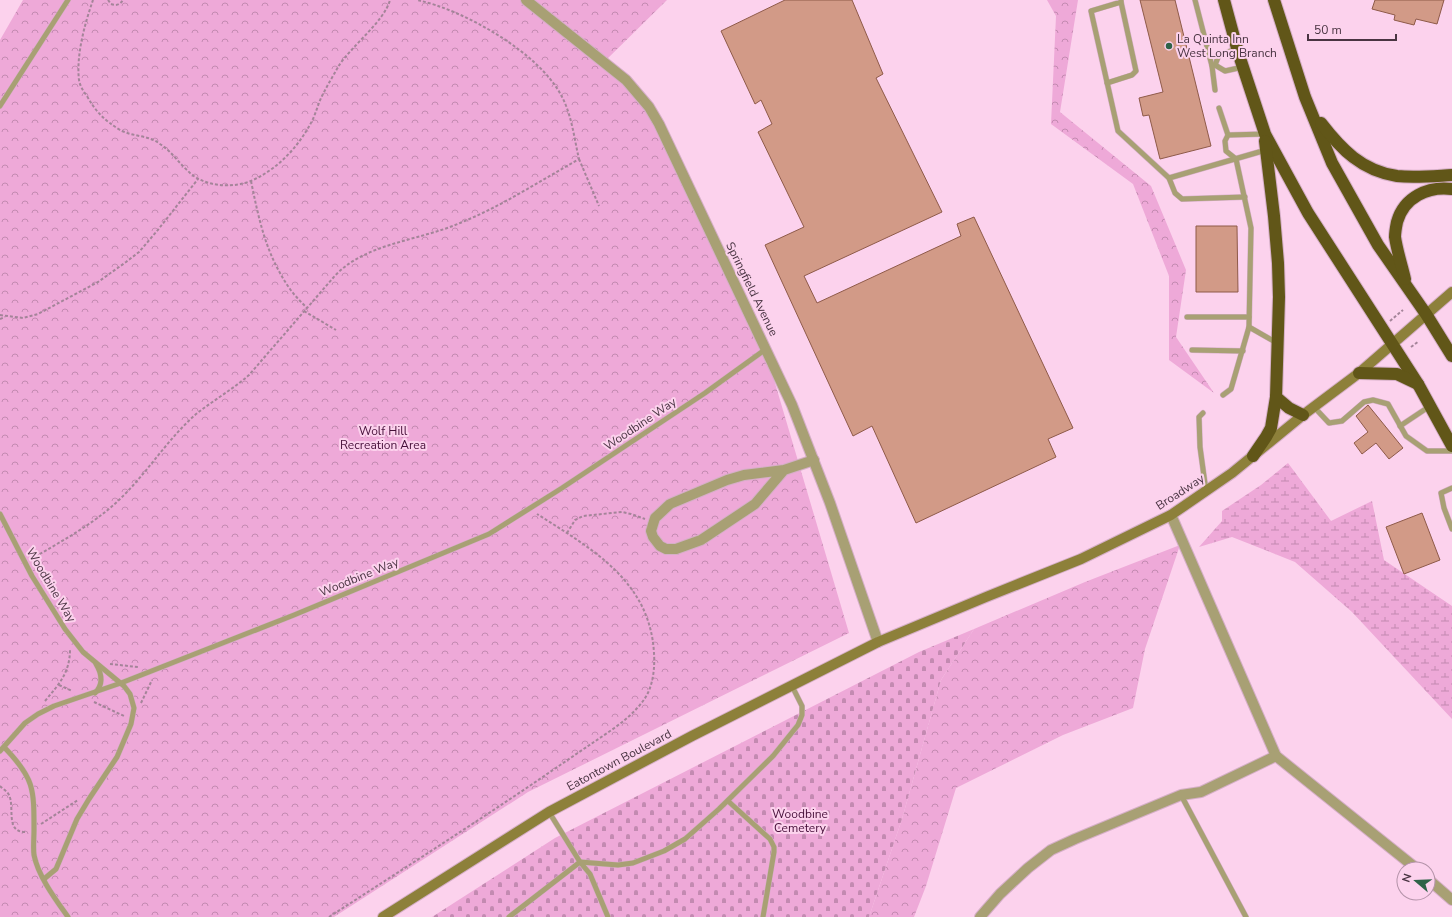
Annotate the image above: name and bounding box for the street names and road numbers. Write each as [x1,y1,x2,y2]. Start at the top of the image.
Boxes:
street label: Springfield Avenue [722,239,782,339]
street label: Woodbine Way [601,393,680,454]
street label: Broadway [1153,470,1208,514]
street label: Woodbine Way [23,545,80,626]
street label: Woodbine Way [317,554,402,600]
street label: Eatontown Boulevard [564,726,674,794]

